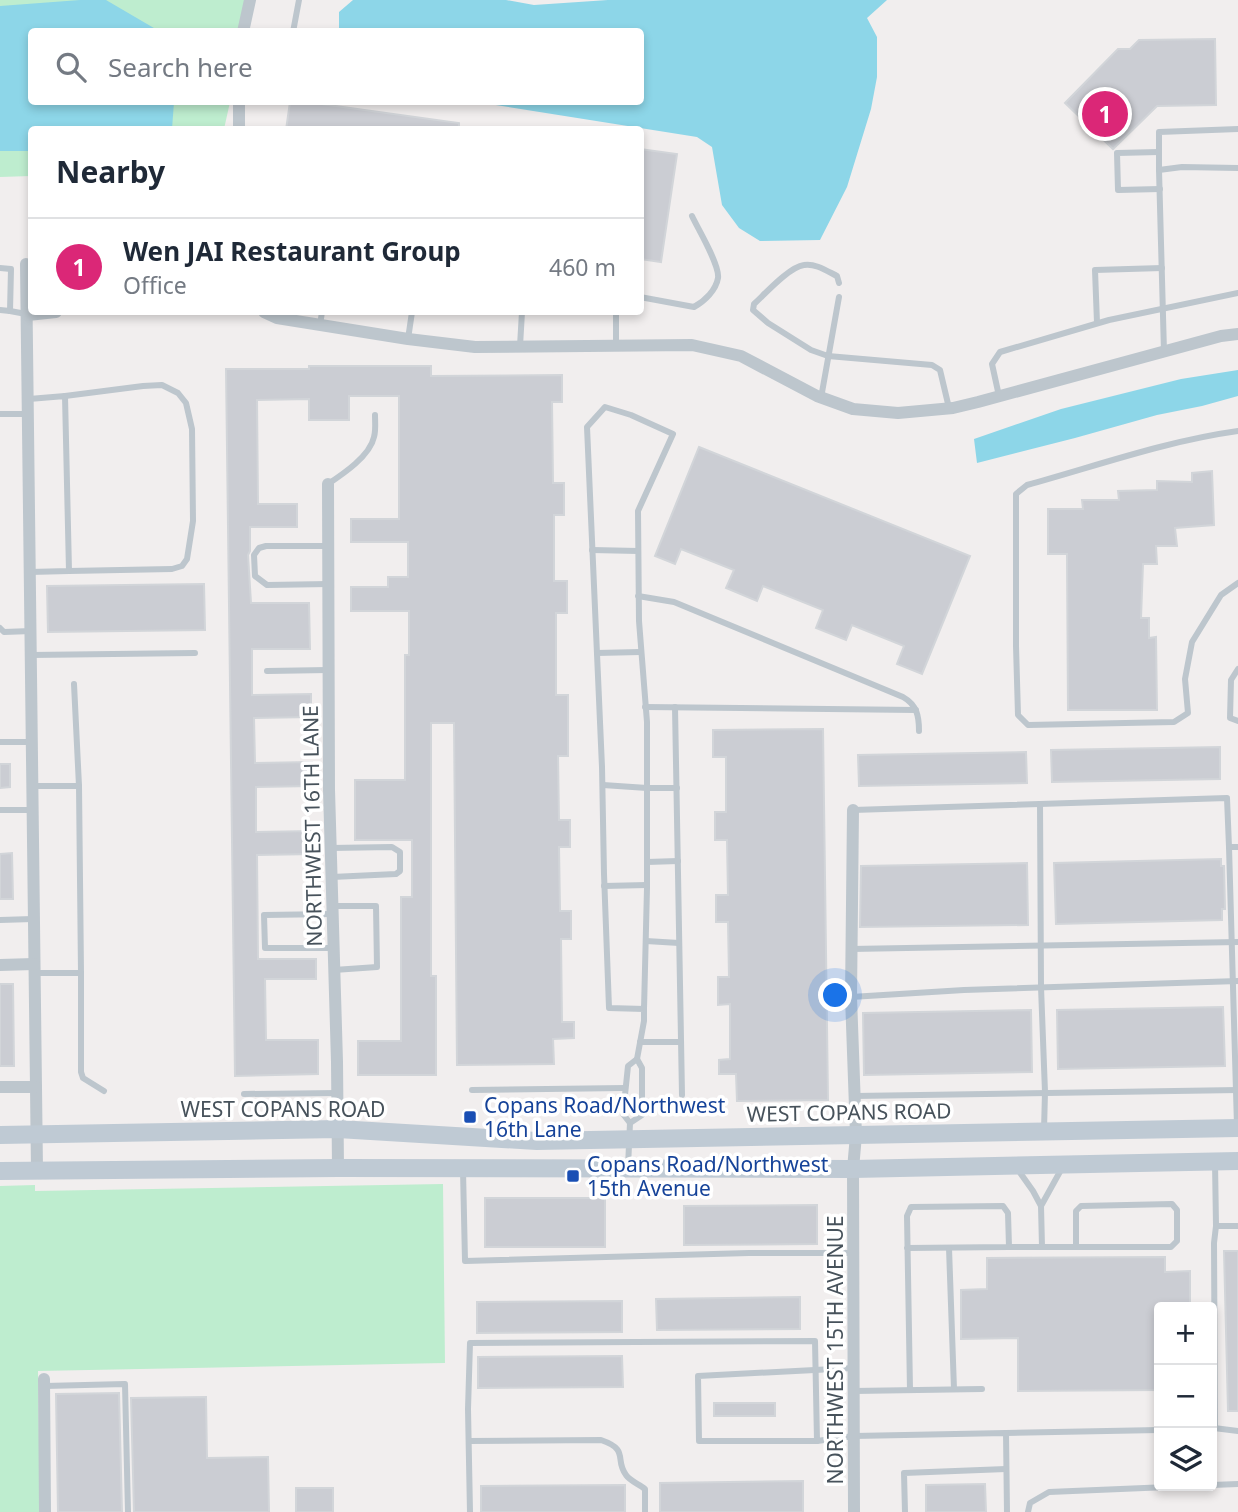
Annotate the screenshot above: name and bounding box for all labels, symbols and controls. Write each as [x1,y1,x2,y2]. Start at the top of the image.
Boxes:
search box [28,28,644,105]
icon: search [52,48,90,86]
text: Search here [108,49,253,85]
pin: 1 [1082,88,1128,140]
text: Nearby [56,151,165,192]
text: Wen JAI Restaurant Group [123,233,461,269]
text: 1 [72,251,86,283]
text: 460 m [549,251,616,283]
text: Office [123,269,187,301]
street label: NORTHWEST 16TH LANE [296,705,328,947]
your location [818,978,852,1012]
place label: Copans Road/Northwest 16th Lane [484,1091,726,1143]
street label: WEST COPANS ROAD [181,1095,385,1123]
street label: WEST COPANS ROAD [746,1096,952,1128]
marker: Copans Road/Northwest 16th Lane [462,1109,478,1125]
place label: Copans Road/Northwest 15th Avenue [587,1150,829,1202]
marker: Copans Road/Northwest 15th Avenue [565,1168,581,1184]
street label: NORTHWEST 15TH AVENUE [821,1215,849,1485]
map controls [1154,1302,1217,1491]
button: + [1154,1302,1217,1365]
button: − [1154,1365,1217,1428]
button: layers [1154,1428,1217,1491]

